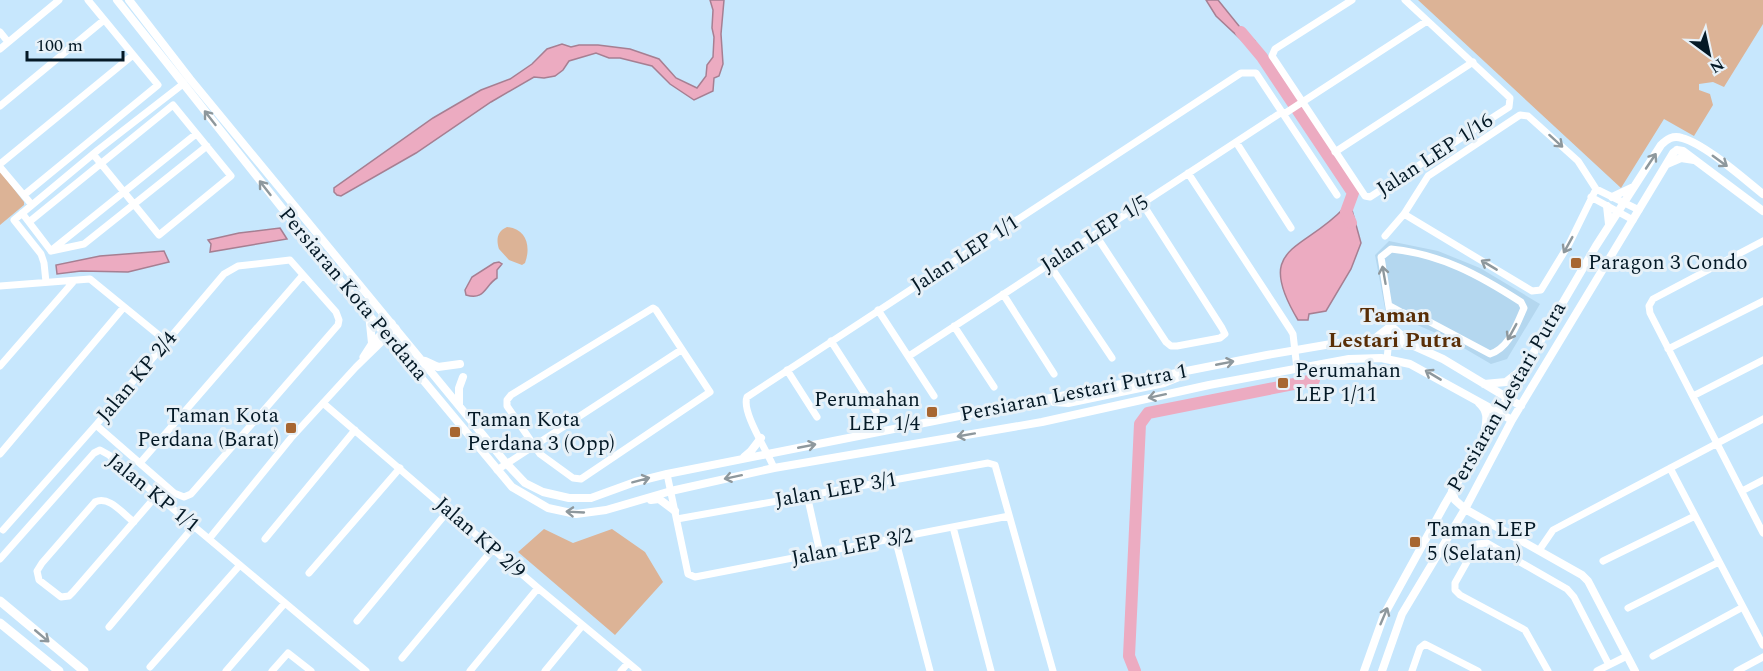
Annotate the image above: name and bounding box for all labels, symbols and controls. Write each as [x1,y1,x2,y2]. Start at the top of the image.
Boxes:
scale bar [27,24,123,62]
north arrow [1679,24,1739,84]
text: 100 m [36,32,83,59]
text: N [1705,52,1729,79]
street label: Jalan LEP 1/16 [1370,105,1500,205]
one-way arrow [203,110,216,126]
one-way arrow [1548,134,1563,148]
one-way arrow [1645,153,1657,169]
one-way arrow [1712,155,1728,168]
one-way arrow [259,180,272,196]
street label: Jalan LEP 1/5 [1035,187,1155,281]
street label: Persiaran Kota Perdana [271,200,436,389]
street label: Jalan LEP 1/1 [905,207,1025,301]
one-way arrow [1562,235,1573,253]
place label: Paragon 3 Condo [1588,247,1748,279]
marker: Paragon 3 Condo [1569,256,1583,270]
one-way arrow [1481,259,1498,271]
one-way arrow [1378,265,1389,285]
street label: Persiaran Lestari Putra [1439,295,1575,498]
district label: Taman Lestari Putra [1328,299,1463,357]
one-way arrow [1506,322,1517,340]
street label: Jalan KP 2/4 [89,324,185,430]
street label: Persiaran Lestari Putra 1 [957,355,1191,431]
place label: Perumahan LEP 1/11 [1295,355,1401,411]
one-way arrow [1214,357,1234,368]
one-way arrow [1425,369,1442,381]
marker: Perumahan LEP 1/11 [1276,376,1290,390]
place label: Perumahan LEP 1/4 [814,384,920,440]
one-way arrow [1148,391,1167,403]
place label: Taman Kota Perdana (Barat) [137,400,280,456]
place label: Taman Kota Perdana 3 (Opp) [467,404,615,460]
marker: Perumahan LEP 1/4 [925,405,939,419]
marker: Taman Kota Perdana (Barat) [284,421,298,435]
marker: Taman Kota Perdana 3 (Opp) [448,425,462,439]
one-way arrow [956,430,976,441]
one-way arrow [796,440,816,451]
street label: Jalan KP 1/1 [100,445,206,541]
street label: Jalan LEP 3/1 [773,464,899,516]
one-way arrow [723,472,742,484]
one-way arrow [631,474,650,486]
street label: Jalan KP 2/9 [427,489,533,587]
one-way arrow [566,507,586,518]
place label: Taman LEP 5 (Selatan) [1427,514,1536,570]
street label: Jalan LEP 3/2 [788,520,916,574]
marker: Taman LEP 5 (Selatan) [1408,535,1422,549]
one-way arrow [1379,608,1390,626]
one-way arrow [34,629,49,643]

